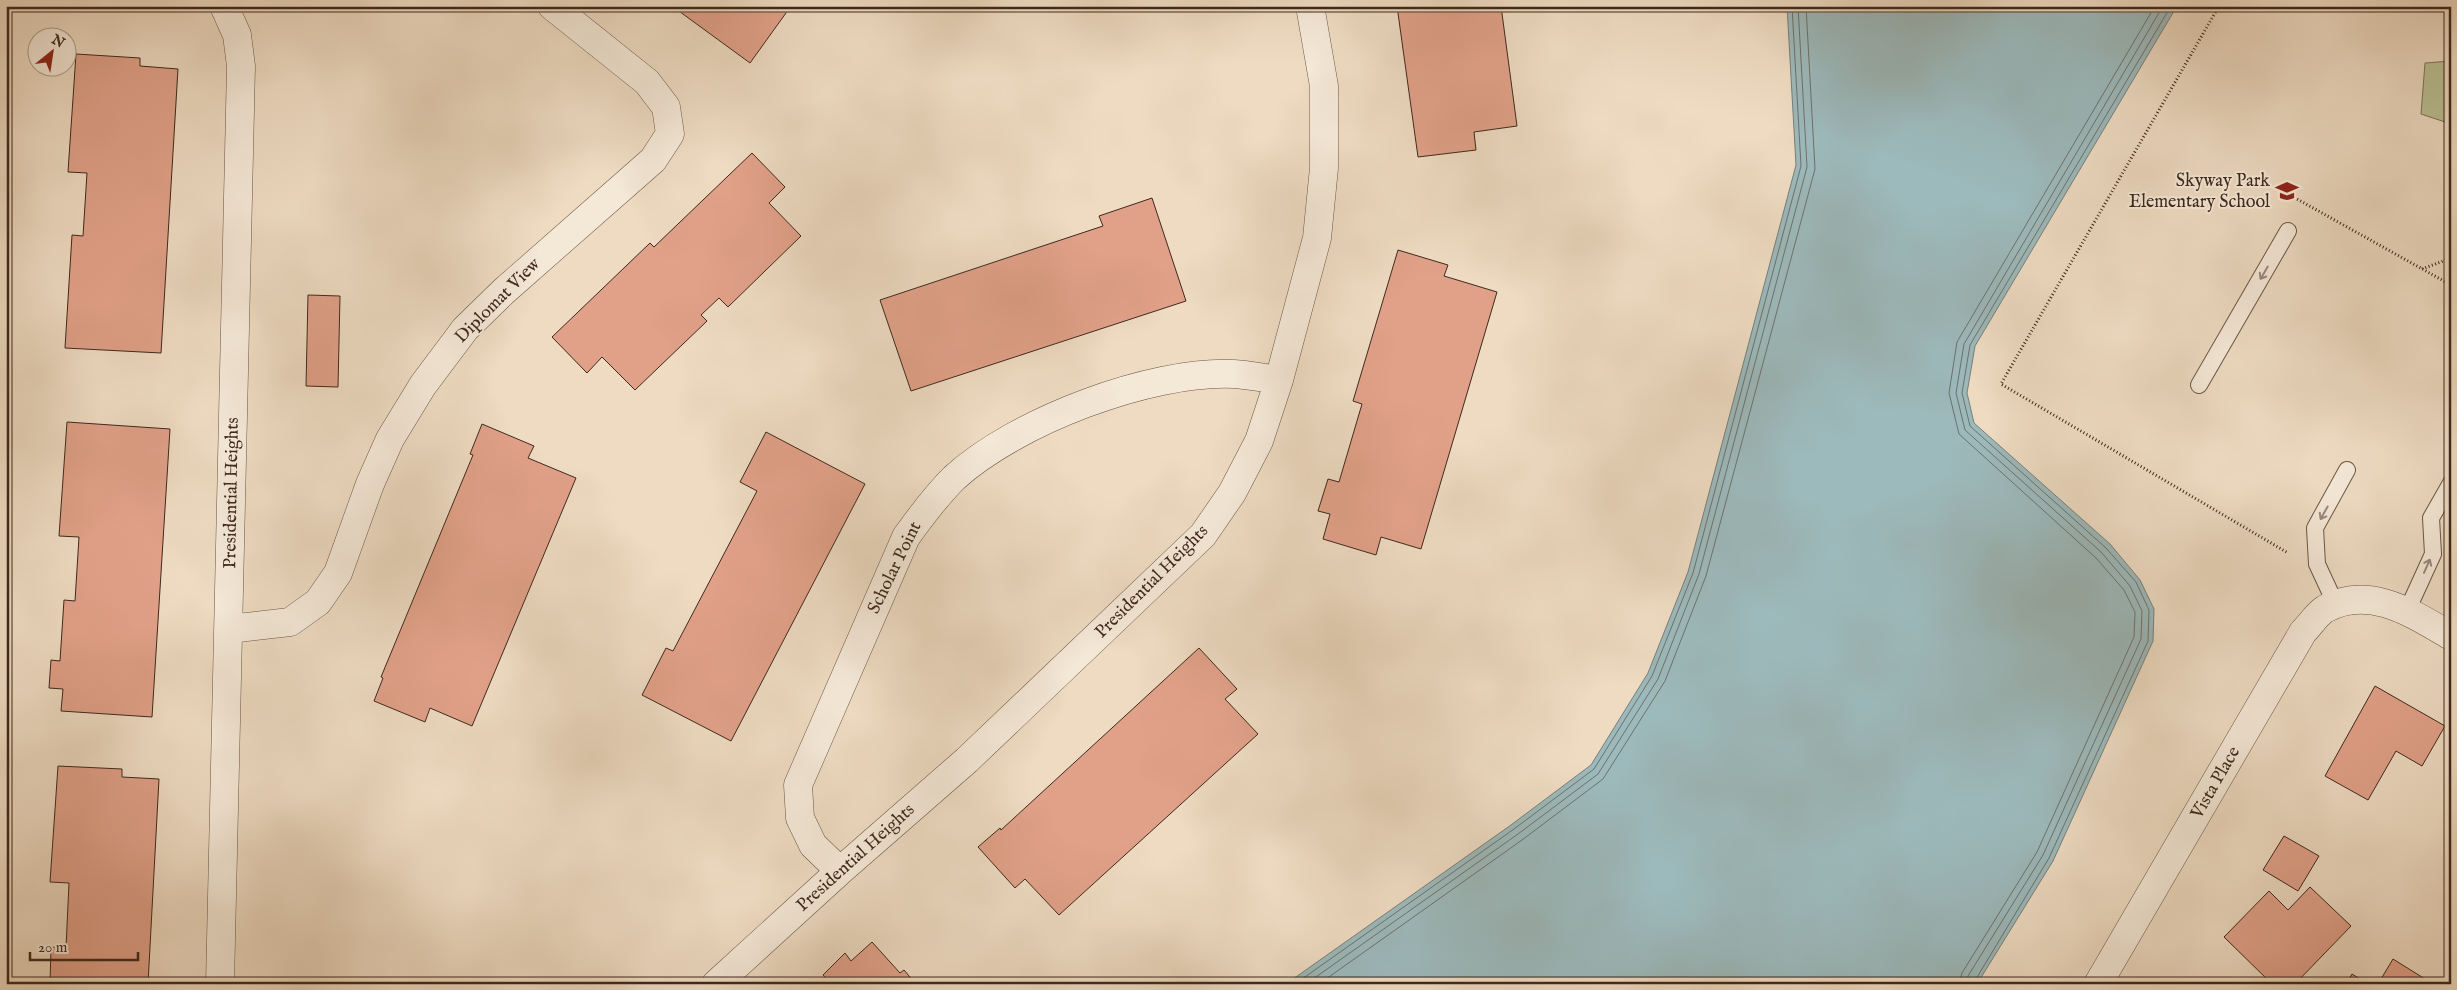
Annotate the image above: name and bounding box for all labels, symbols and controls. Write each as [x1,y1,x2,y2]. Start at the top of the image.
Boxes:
north arrow [28,28,78,78]
text: N [47,30,68,52]
place label: Skyway Park Elementary School [2129,170,2270,214]
school or university icon: Skyway Park Elementary School [2274,178,2300,204]
street label: Diplomat View [450,253,546,349]
one-way arrow [2259,266,2269,280]
street label: Presidential Heights [219,417,245,569]
one-way arrow [2318,505,2328,519]
street label: Scholar Point [863,518,927,618]
street label: Presidential Heights [1090,520,1214,644]
one-way arrow [2423,559,2432,574]
street label: Vista Place [2186,743,2246,824]
street label: Presidential Heights [792,799,920,917]
scale bar [30,930,138,962]
text: 20 m [38,938,68,957]

